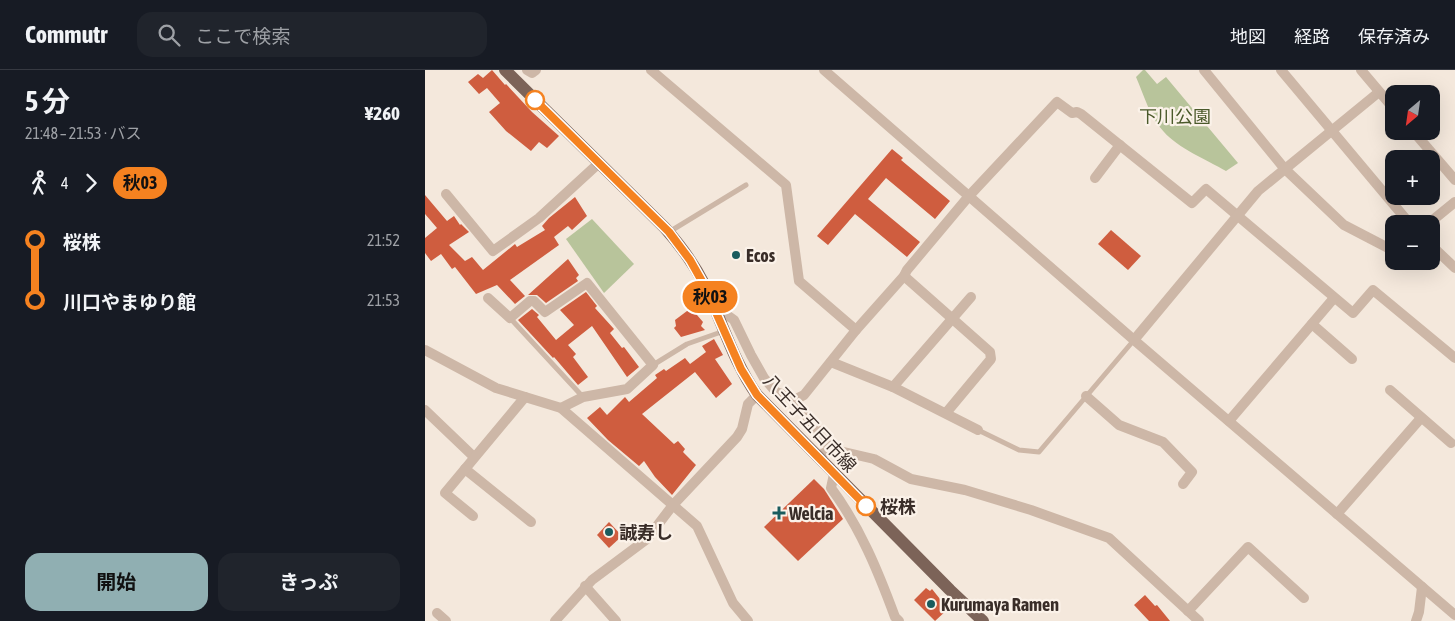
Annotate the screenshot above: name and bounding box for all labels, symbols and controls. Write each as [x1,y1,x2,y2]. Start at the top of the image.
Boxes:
search box [137,12,487,57]
text: Commutr [25,21,107,48]
icon: search [155,21,183,49]
text: ここで検索 [195,25,290,47]
text: 地図 [1230,26,1266,47]
text: 経路 [1294,26,1330,47]
text: 保存済み [1358,26,1430,47]
text: 5 分 [25,85,70,117]
north arrow [1385,85,1440,140]
map controls [1385,85,1440,270]
unlabelled marker [525,90,545,110]
text: ¥260 [365,102,400,124]
park label: 下川公園 [1139,106,1211,127]
text: 21:48 – 21:53 · バス [25,124,141,142]
button: + [1385,150,1440,205]
icon: walk [25,169,53,197]
icon: forward [77,169,105,197]
text: 秋03 [123,172,157,193]
text: 4 [61,174,69,192]
button: − [1385,215,1440,270]
text: 桜株 [63,231,101,253]
text: 21:52 [367,231,400,249]
place label: Ecos [746,245,776,266]
marker: Ecos [730,249,742,261]
line badge: 秋03 [681,281,739,313]
text: 秋03 [693,286,727,307]
text: 川口やまゆり館 [63,291,196,313]
text: 21:53 [367,291,400,309]
street label: 八王子五日市線 [759,370,861,476]
marker: 桜株 [856,496,876,516]
place label: 桜株 [880,496,916,517]
place label: Welcia [788,503,833,524]
marker: Welcia [773,507,785,519]
place label: 誠寿し [619,522,673,543]
marker: 誠寿し [603,526,615,538]
button: 開始 [25,553,208,611]
button: きっぷ [218,553,400,611]
place label: Kurumaya Ramen [941,594,1059,615]
marker: Kurumaya Ramen [925,598,937,610]

